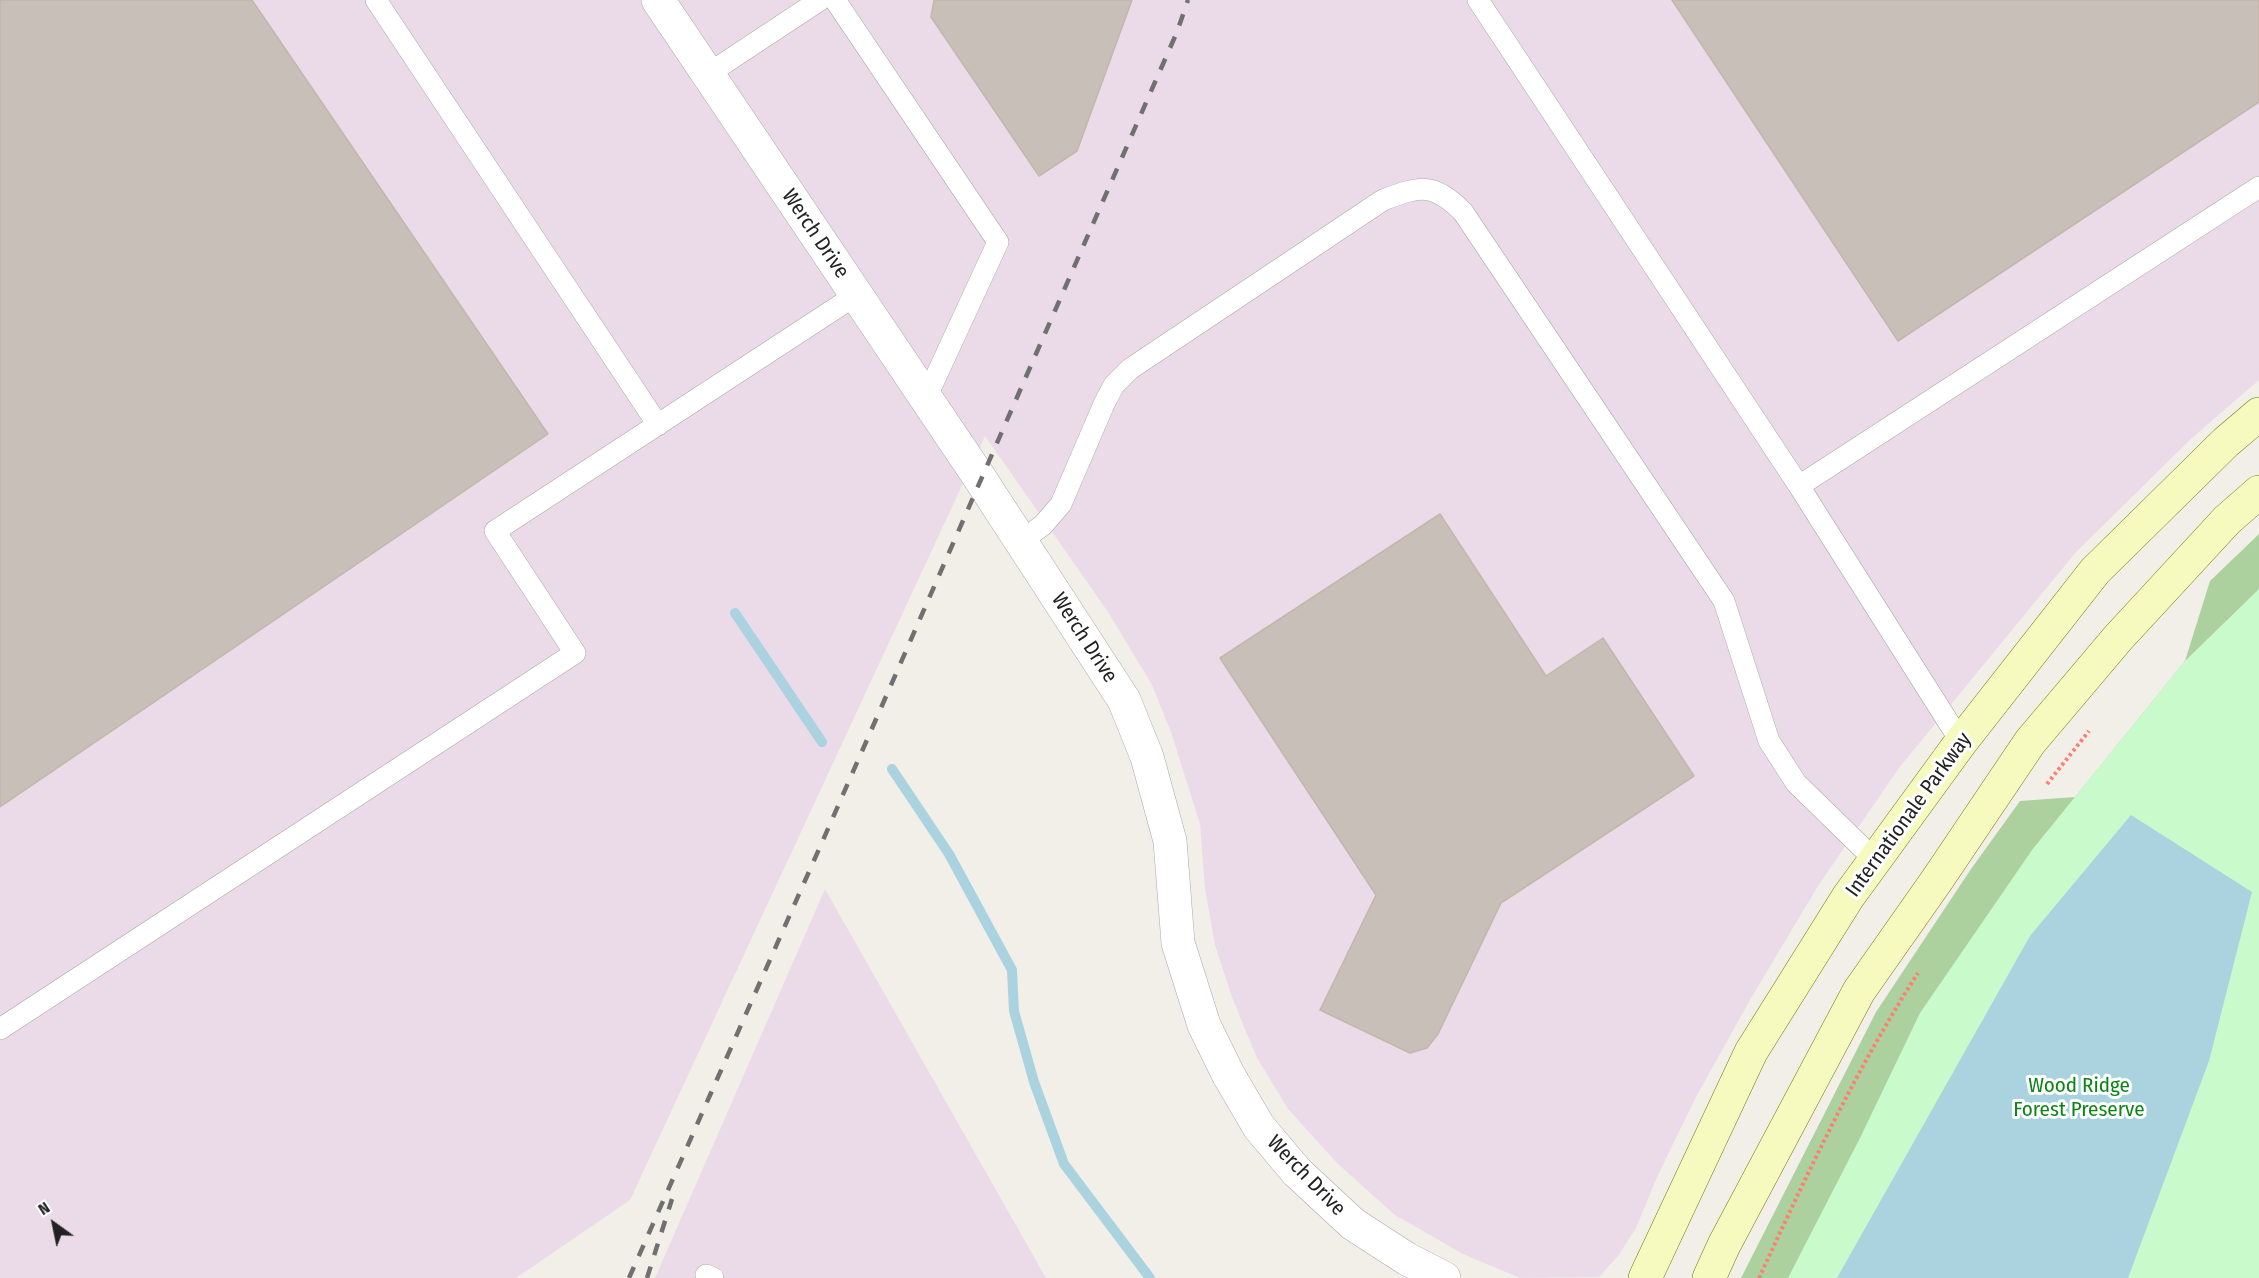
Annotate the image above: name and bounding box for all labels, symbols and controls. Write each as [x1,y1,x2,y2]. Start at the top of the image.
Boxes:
street label: Werch Drive [776,185,854,283]
street label: Werch Drive [1046,588,1122,688]
street label: Internationale Parkway [1841,728,1977,902]
park label: Wood Ridge Forest Preserve [2013,1073,2145,1123]
street label: Werch Drive [1261,1131,1351,1221]
north arrow [24,1194,84,1254]
text: N [35,1198,53,1219]

